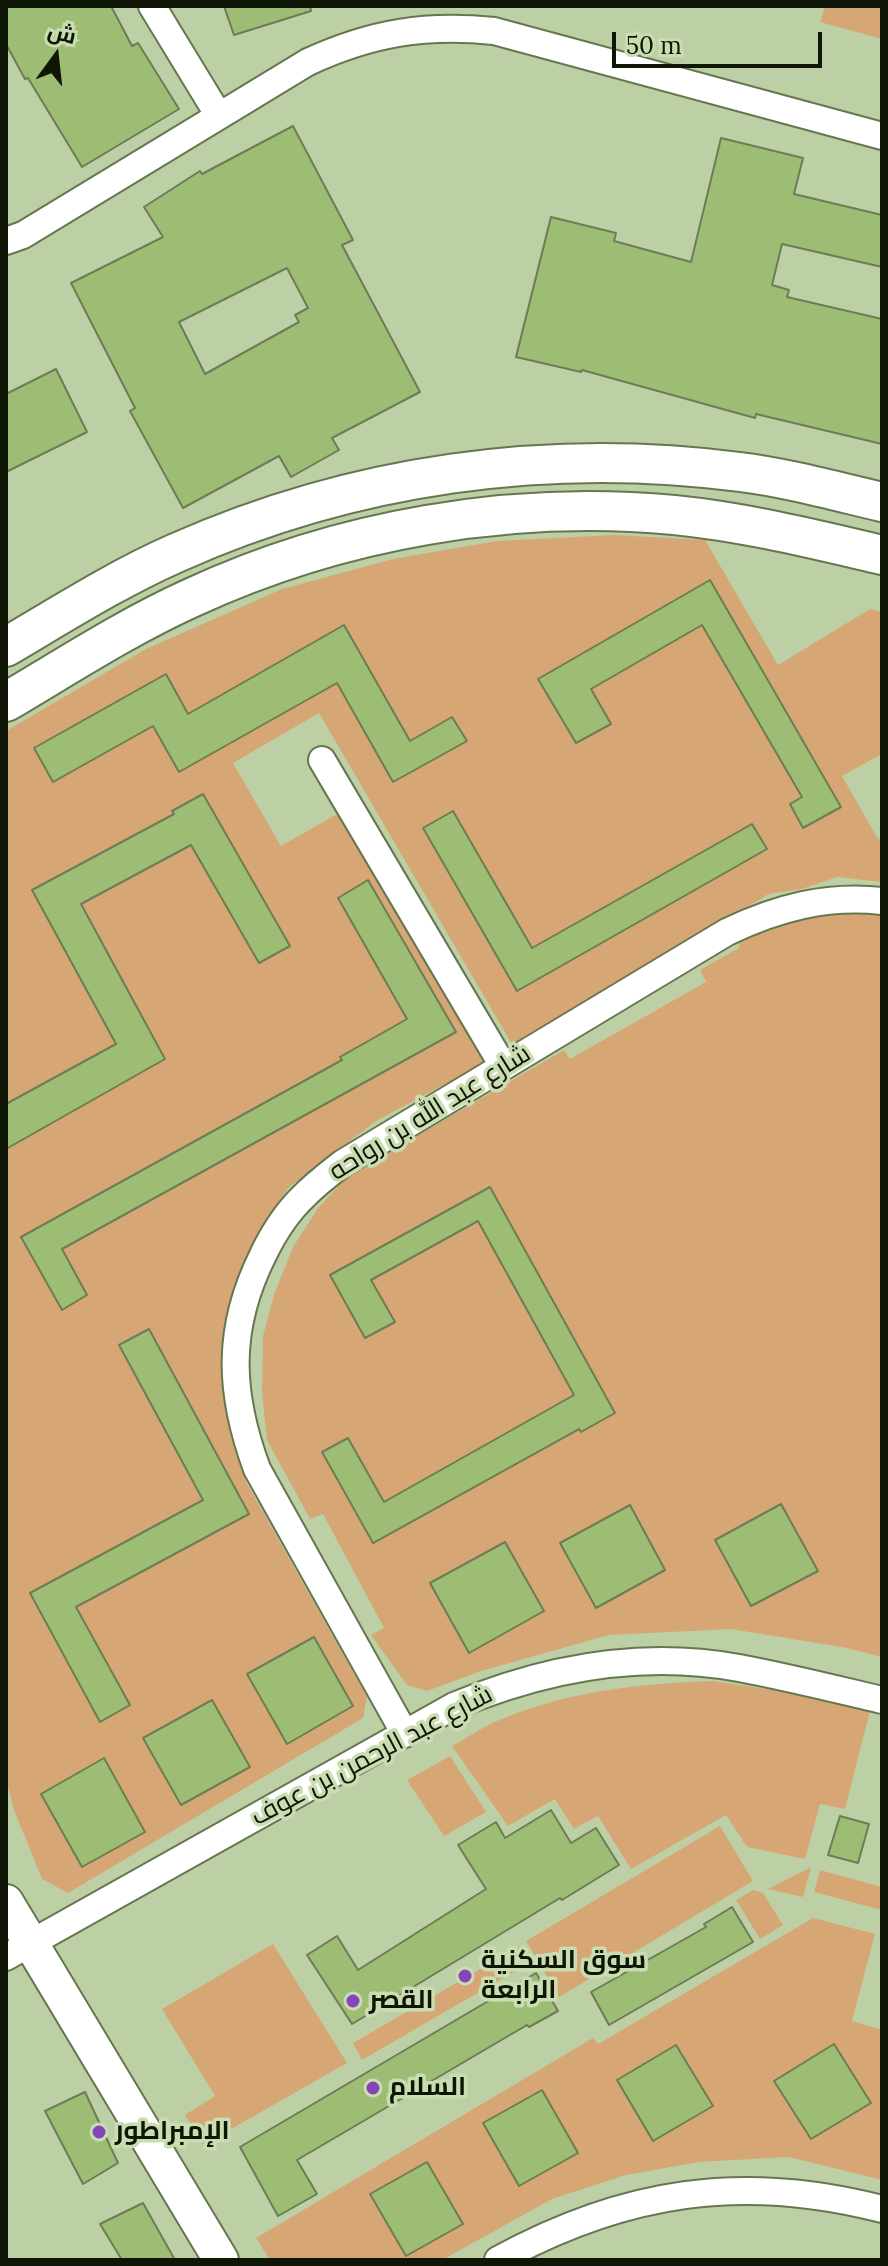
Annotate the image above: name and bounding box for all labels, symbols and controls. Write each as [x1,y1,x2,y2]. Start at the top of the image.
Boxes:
north arrow [16,16,96,96]
text: ش [45,16,79,50]
scale bar [616,16,826,66]
text: 50 m [626,30,682,61]
street label: شارع عبد الله بن رواحه [324,1038,536,1188]
street label: شارع عبد الرحمن بن عوف [246,1679,498,1833]
place label: سوق السكنية الرابعة [481,1945,646,2006]
marker: سوق السكنية الرابعة [456,1967,474,1985]
place label: القصر [369,1985,434,2017]
marker: القصر [344,1992,362,2010]
place label: السلام [389,2072,466,2104]
marker: السلام [364,2079,382,2097]
place label: الإمبراطور [115,2116,230,2148]
marker: الإمبراطور [90,2123,108,2141]

